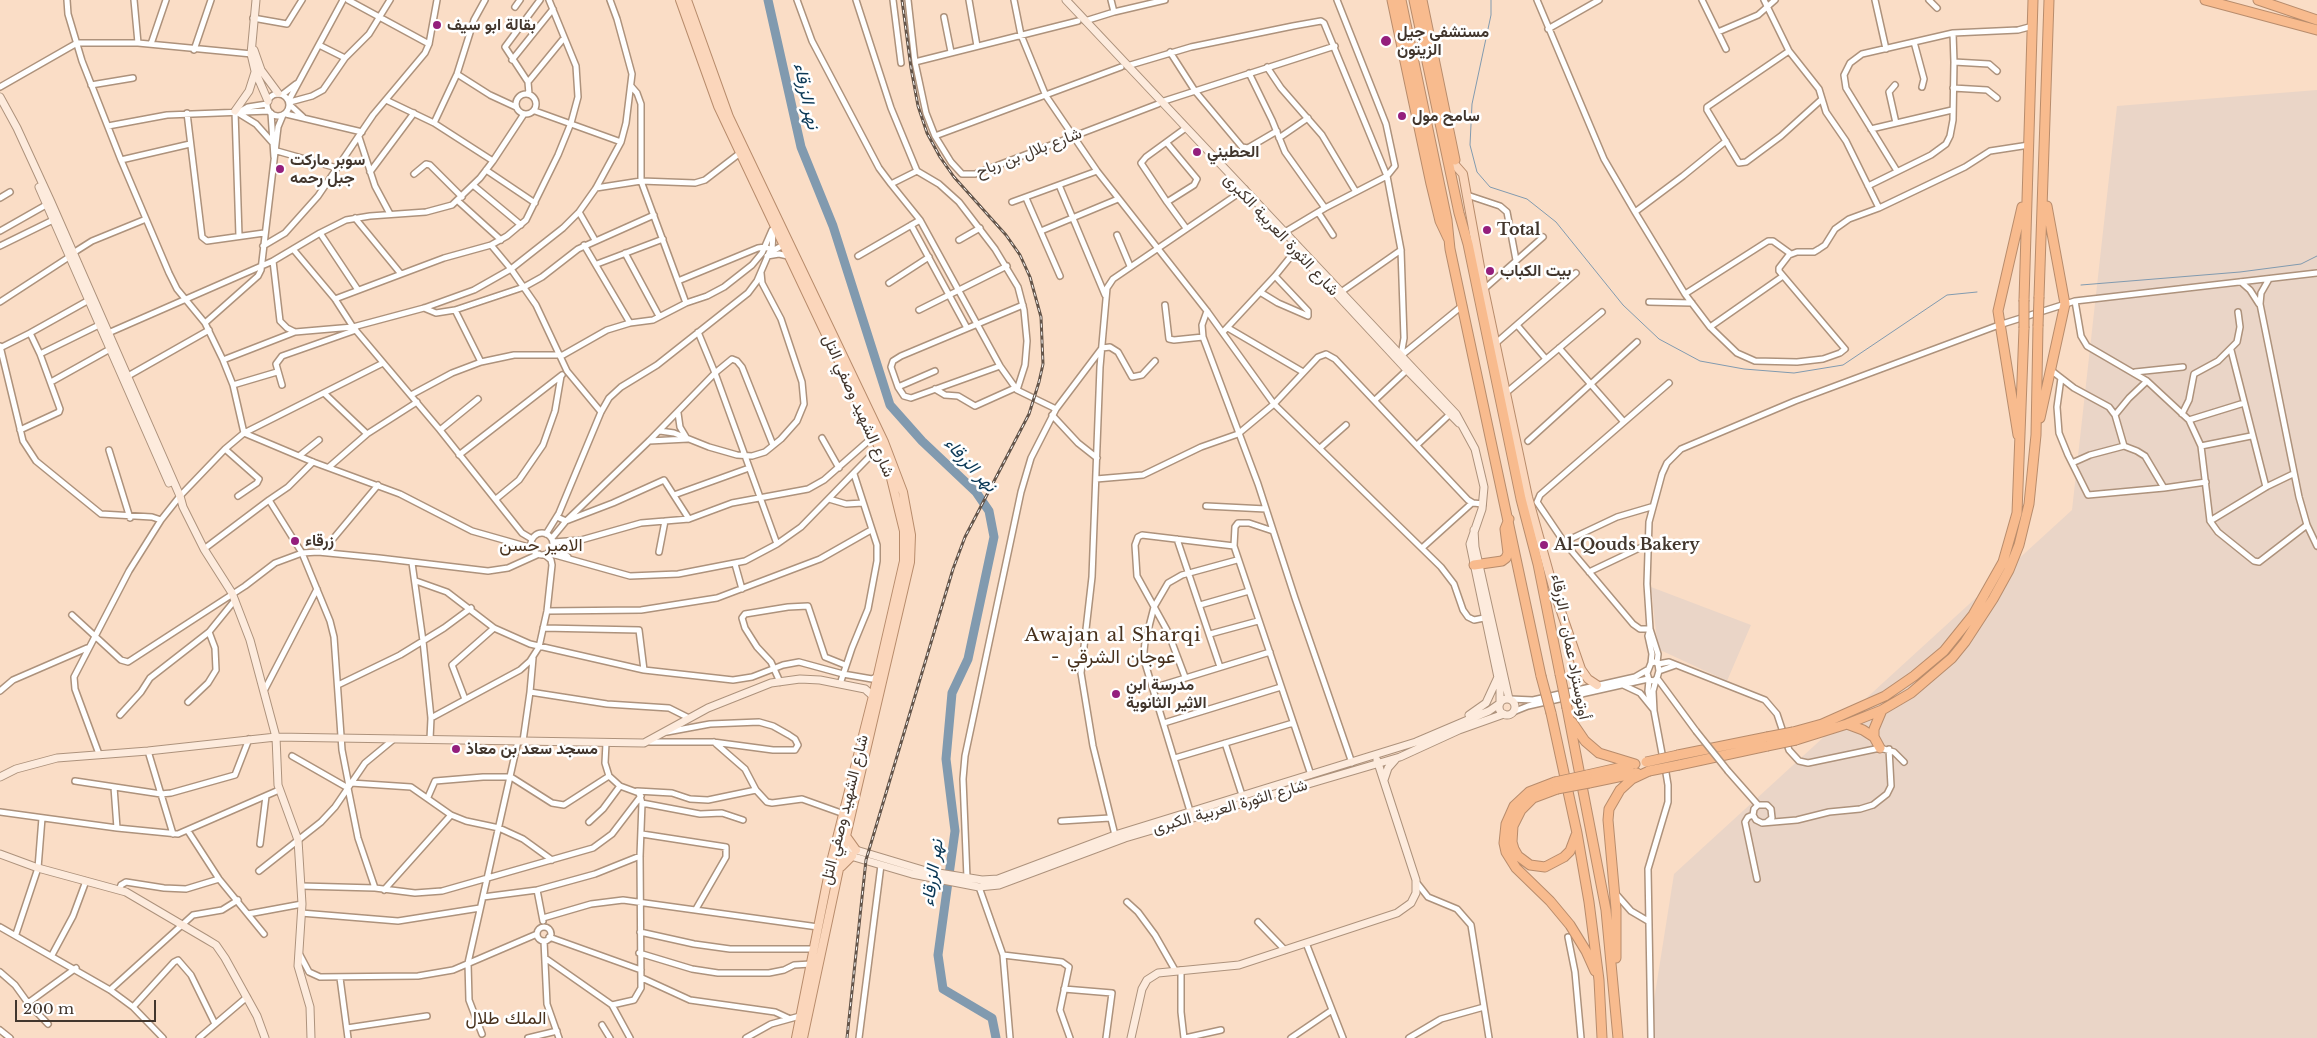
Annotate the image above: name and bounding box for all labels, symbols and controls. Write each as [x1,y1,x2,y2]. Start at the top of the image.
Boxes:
place label: بقالة ابو سيف [447,15,536,35]
marker: بقالة ابو سيف [431,19,443,31]
place label: مستشفى جيل الزيتون [1397,22,1489,60]
marker: مستشفى جيل الزيتون [1379,34,1393,48]
water label: نهر الزرقاء [788,61,824,131]
place label: سامح مول [1412,106,1480,126]
marker: سامح مول [1396,110,1408,122]
street label: شارع بلال بن رباح [974,124,1084,182]
place label: الحطيني [1207,142,1259,162]
marker: الحطيني [1191,146,1203,158]
place label: سوبر ماركت جبل رحمه [290,150,365,188]
marker: سوبر ماركت جبل رحمه [274,163,286,175]
street label: شارع الثورة العربية الكبرى [1219,170,1343,300]
place label: Total [1497,220,1540,240]
marker: Total [1481,224,1493,236]
place label: بيت الكباب [1500,261,1571,281]
marker: بيت الكباب [1484,265,1496,277]
street label: شارع الشهيد وصفي التل [818,332,898,480]
water label: نهر الزرقاء [939,433,1001,497]
place label: زرقاء [305,531,334,551]
marker: زرقاء [289,535,301,547]
district label: الامير حسن [499,535,583,557]
place label: Al-Qouds Bakery [1554,535,1700,555]
marker: Al-Qouds Bakery [1538,539,1550,551]
street label: أوتوستراد عمان - الزرقاء [1546,573,1594,721]
district label: Awajan al Sharqi - عوجان الشرقي [1023,625,1203,669]
place label: مدرسة ابن الاثير الثانوية [1126,675,1207,713]
marker: مدرسة ابن الاثير الثانوية [1110,688,1122,700]
street label: شارع الشهيد وصفي التل [817,733,873,887]
place label: مسجد سعد بن معاذ [466,739,598,759]
marker: مسجد سعد بن معاذ [450,743,462,755]
street label: شارع الثورة العربية الكبرى [1150,776,1310,838]
water label: نهر الزرقاء [918,838,948,908]
scale bar [18,990,159,1022]
text: 200 m [23,999,74,1018]
district label: الملك طلال [465,1008,547,1030]

